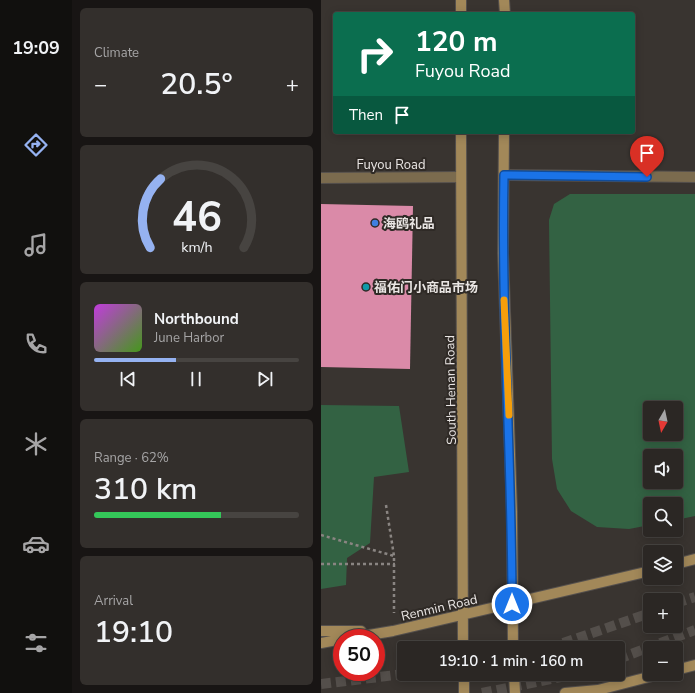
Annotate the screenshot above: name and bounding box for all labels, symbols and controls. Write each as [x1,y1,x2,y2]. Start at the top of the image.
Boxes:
text: 120 m [415,23,498,61]
icon: right [349,28,401,80]
text: 19:09 [12,36,60,60]
text: Climate [94,44,139,62]
text: Fuyou Road [415,59,511,83]
text: 20.5° [160,64,233,105]
text: − [94,70,107,100]
text: + [286,70,299,100]
icon: arrive [391,104,413,126]
text: Then [349,105,383,125]
icon: directions [22,131,50,159]
pin [630,136,664,177]
icon: arrive [636,142,658,164]
street label: Fuyou Road [357,156,425,174]
text: 46 [172,188,221,245]
place label: 海鸥礼品 [383,215,435,233]
marker: 海鸥礼品 [370,218,380,228]
icon: music [22,231,50,259]
text: km/h [181,237,212,256]
place label: 福佑门小商品市场 [374,279,478,297]
marker: 福佑门小商品市场 [361,282,371,292]
text: Northbound [154,309,239,329]
text: June Harbor [154,329,224,347]
icon: phone [22,330,50,358]
street label: South Henan Road [441,335,461,445]
icon: previous [117,368,139,390]
icon: pause [185,368,207,390]
icon: next [254,368,276,390]
north arrow [643,401,683,441]
map controls [643,401,683,681]
icon: climate [22,430,50,458]
text: Range · 62% [94,449,169,467]
button: sound [643,449,683,489]
text: 310 km [94,469,197,510]
button: search [643,497,683,537]
icon: car [22,530,50,558]
button: layers [643,545,683,585]
position arrow [491,583,533,625]
street label: Renmin Road [399,590,479,626]
text: Arrival [94,592,133,610]
button: + [643,593,683,633]
text: 19:10 [94,612,173,653]
icon: filters [22,629,50,657]
speed limit sign: 50 [333,629,385,681]
button: − [643,641,683,681]
text: 19:10 · 1 min · 160 m [439,651,583,671]

